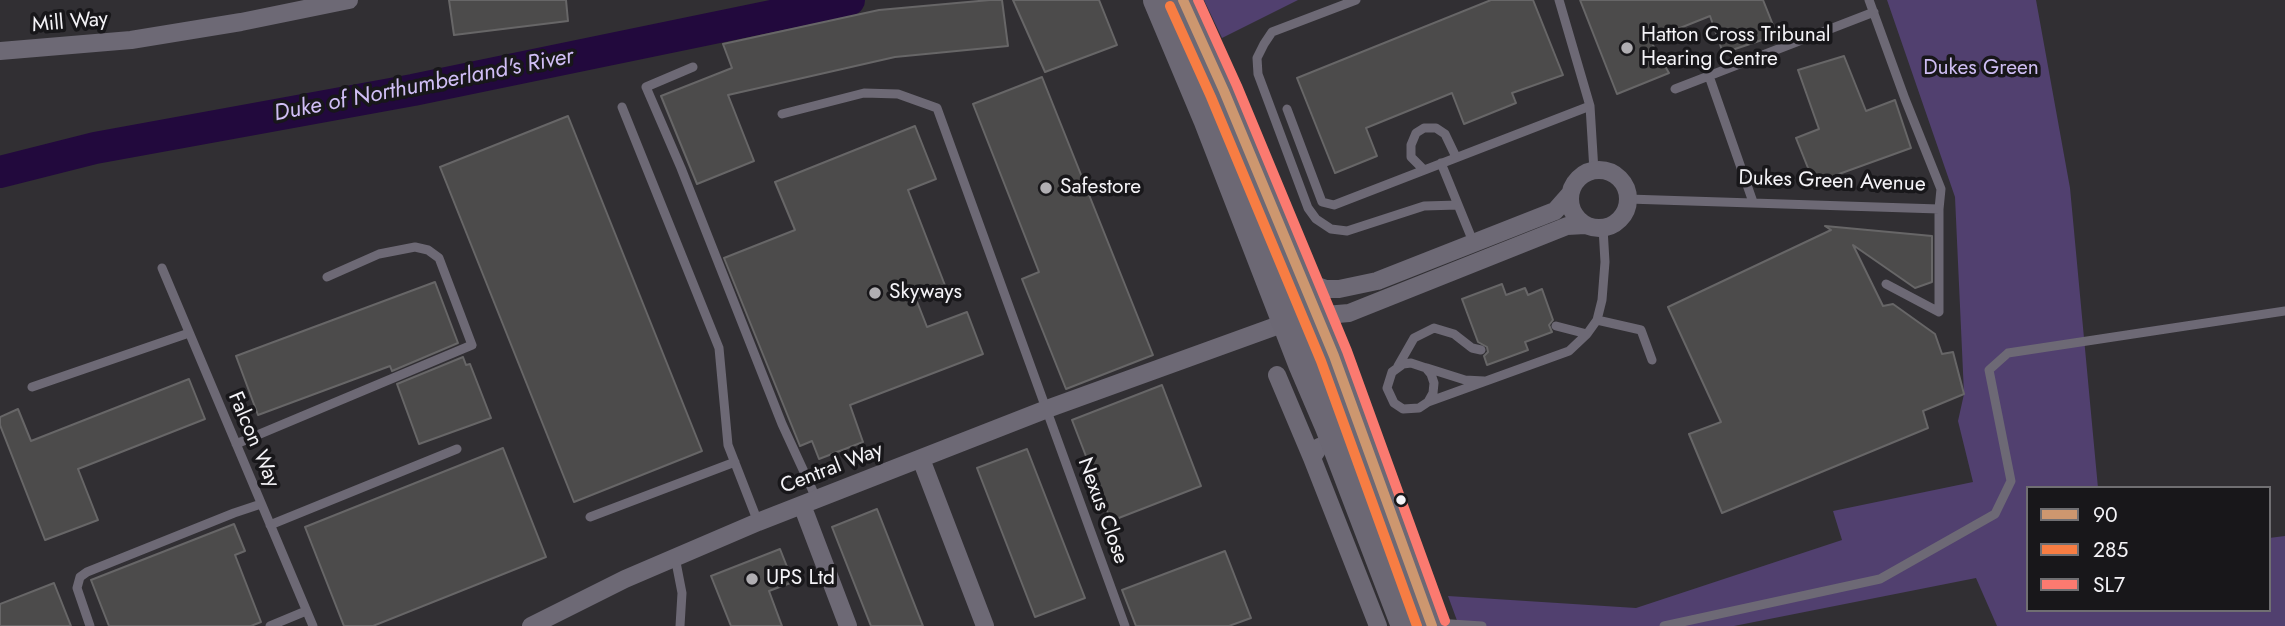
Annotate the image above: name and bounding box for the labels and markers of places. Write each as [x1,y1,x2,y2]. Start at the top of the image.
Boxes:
place label: Hatton Cross Tribunal Hearing Centre [1641,23,1831,73]
marker: Hatton Cross Tribunal Hearing Centre [1619,40,1635,56]
place label: Safestore [1060,175,1141,201]
marker: Safestore [1038,180,1054,196]
place label: Skyways [889,280,962,306]
marker: Skyways [867,285,883,301]
unlabelled marker [1394,493,1408,507]
place label: UPS Ltd [766,566,835,592]
marker: UPS Ltd [744,571,760,587]

